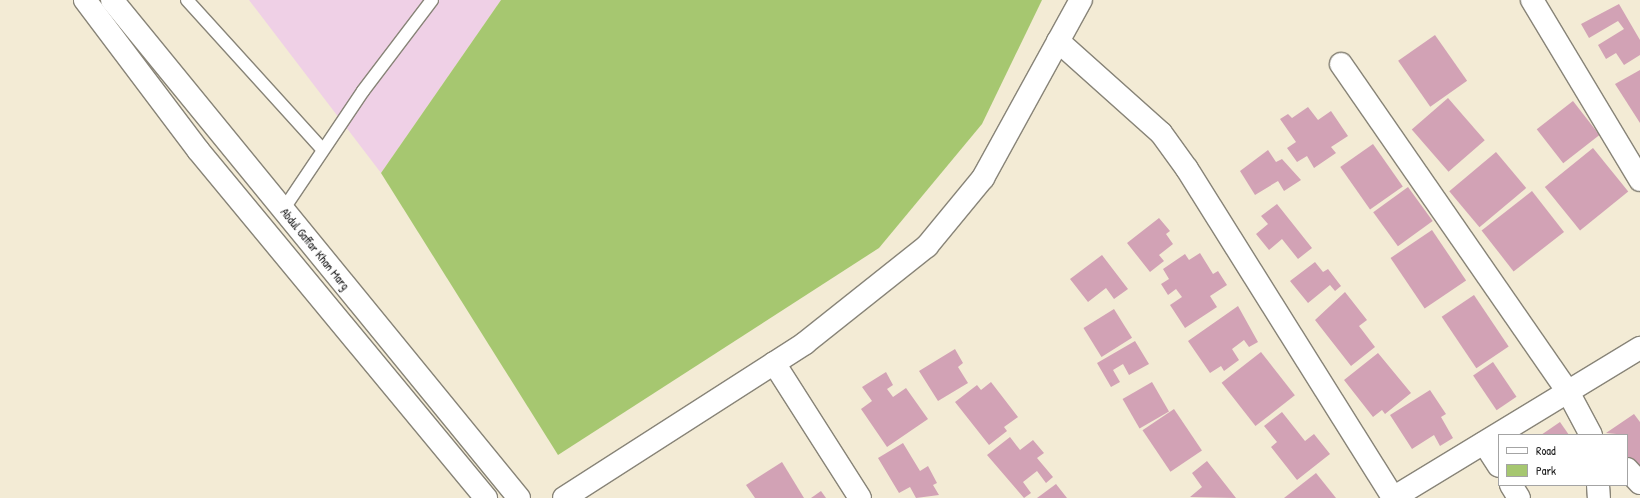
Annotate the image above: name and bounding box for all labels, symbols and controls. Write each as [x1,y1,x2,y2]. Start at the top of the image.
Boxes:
street label: Abdul Gaffar Khan Marg [278,205,352,293]
legend [1498,434,1628,486]
text: Road [1536,442,1556,459]
text: Park [1536,462,1556,479]

